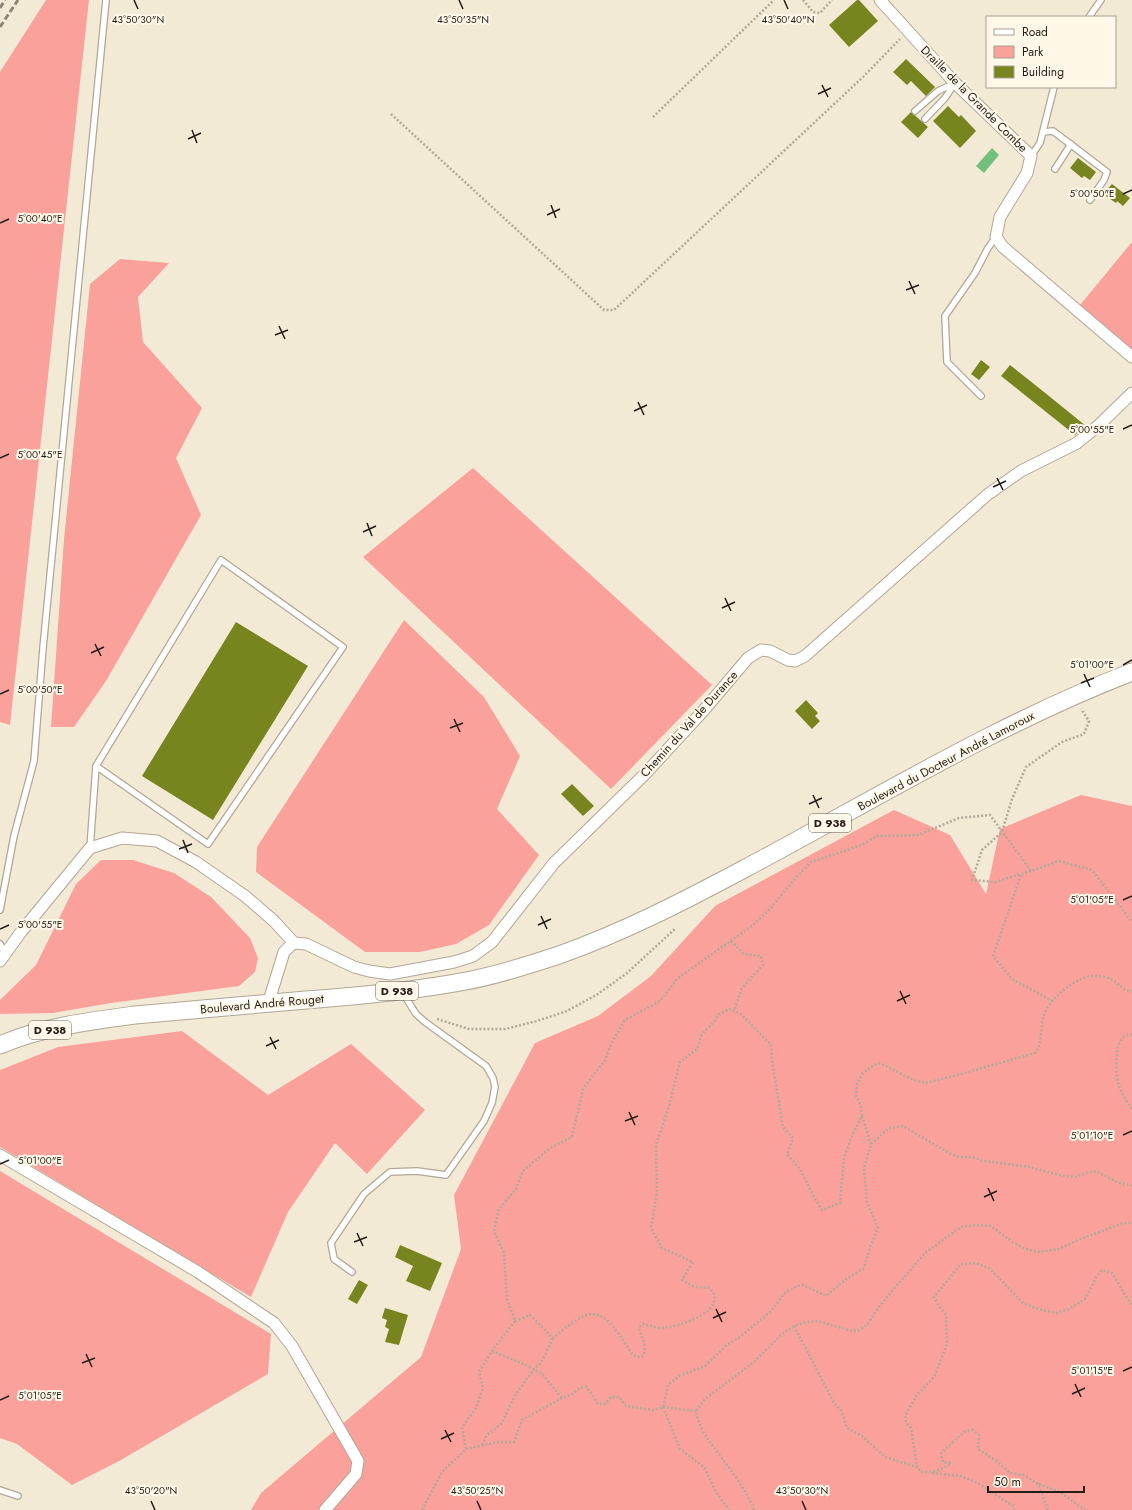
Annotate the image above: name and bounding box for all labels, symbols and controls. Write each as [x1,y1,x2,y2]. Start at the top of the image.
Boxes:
text: 43°50'30"N [112,12,164,27]
text: 43°50'35"N [437,12,489,27]
text: 43°50'40"N [762,12,814,27]
legend [986,16,1116,88]
text: Road [1022,23,1048,41]
street label: Draille de la Grande Combe [917,42,1031,156]
text: Park [1022,43,1044,61]
text: Building [1022,63,1064,81]
text: 5°00'50"E [1069,186,1115,201]
text: 5°00'40"E [17,211,63,226]
text: 5°00'55"E [1070,422,1114,437]
text: 5°00'45"E [18,447,62,462]
text: 5°01'00"E [1070,657,1114,672]
street label: Chemin du Val de Durance [636,667,742,781]
text: 5°00'50"E [17,682,63,697]
street label: Boulevard du Docteur André Lamoroux [854,706,1038,815]
road number: D 938 [809,814,851,832]
text: 5°01'05"E [1070,892,1114,907]
text: 5°00'55"E [18,917,62,932]
road number: D 938 [376,982,418,1000]
street label: Boulevard André Rouget [199,990,325,1018]
road number: D 938 [29,1021,71,1039]
text: 5°01'10"E [1071,1128,1113,1143]
text: 5°01'00"E [18,1153,62,1168]
text: 5°01'15"E [1071,1363,1113,1378]
text: 5°01'05"E [18,1388,62,1403]
scale bar [988,1468,1084,1494]
text: 50 m [994,1473,1021,1491]
text: 43°50'20"N [125,1483,177,1498]
text: 43°50'25"N [451,1483,503,1498]
text: 43°50'30"N [776,1483,828,1498]

